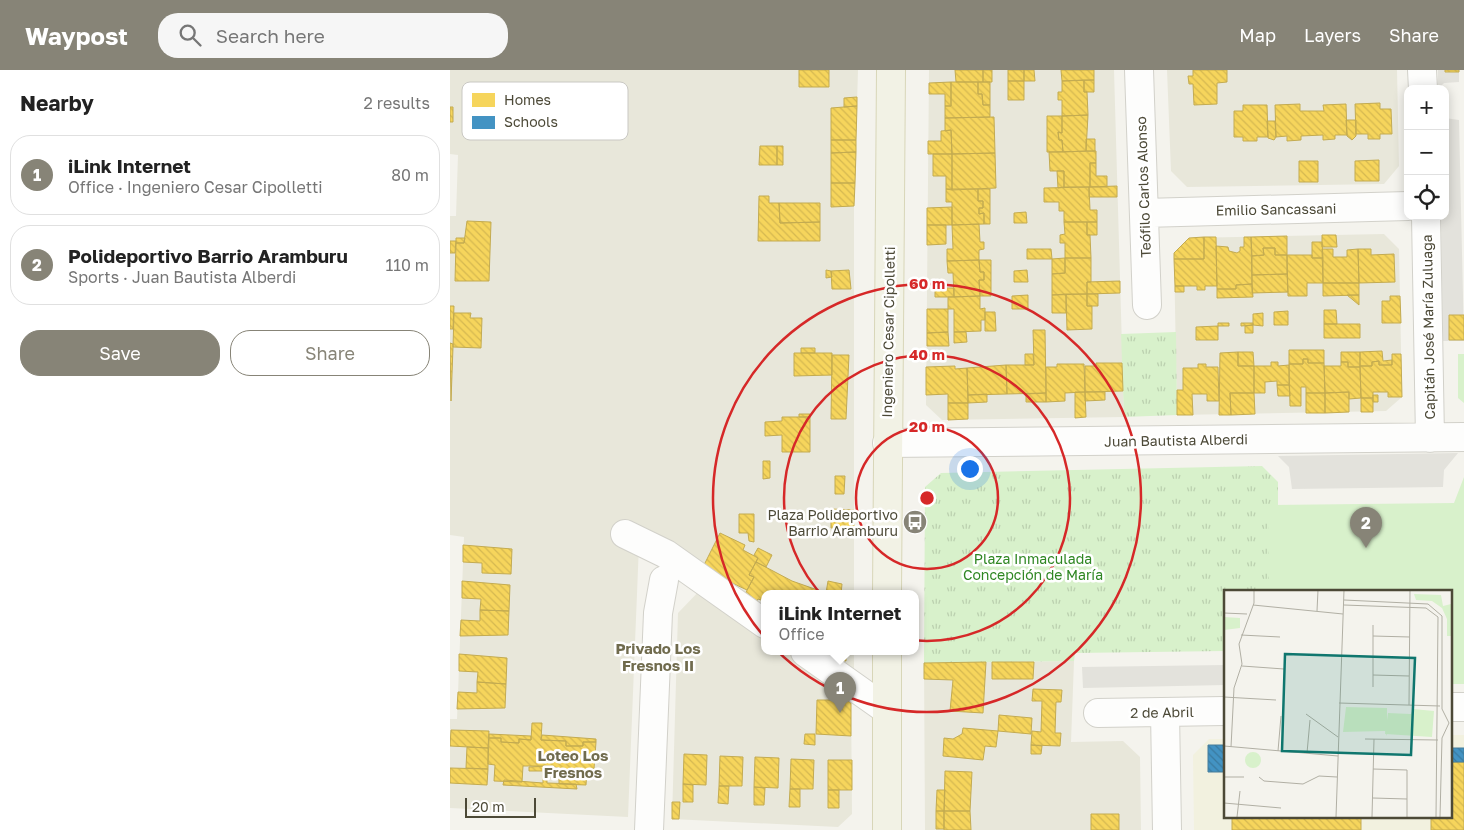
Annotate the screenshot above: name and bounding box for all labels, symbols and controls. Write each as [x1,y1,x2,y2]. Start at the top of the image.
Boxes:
search box [158,13,508,58]
text: Waypost [25,21,128,50]
icon: search [176,21,204,49]
text: Search here [216,24,325,47]
text: Map [1239,24,1276,46]
text: Layers [1304,24,1361,46]
text: Share [1389,24,1439,46]
legend [462,82,628,140]
map controls [1404,85,1449,220]
button: + [1404,85,1449,130]
text: Nearby [20,90,94,116]
text: Homes [504,91,551,108]
text: 2 results [364,93,430,113]
text: Schools [504,113,558,130]
street label: Teófilo Carlos Alonso [1132,116,1154,258]
button: − [1404,130,1449,175]
text: iLink Internet [68,154,191,177]
text: 1 [33,165,41,185]
text: 80 m [391,165,429,185]
button: locate [1404,175,1449,220]
text: Office · Ingeniero Cesar Cipolletti [68,177,323,197]
street label: Emilio Sancassani [1215,199,1337,219]
street label: Capitán José María Zuluaga [1418,234,1438,420]
text: Polideportivo Barrio Aramburu [68,244,348,267]
street label: Ingeniero Cesar Cipolletti [878,246,898,418]
text: 2 [32,255,42,275]
text: 110 m [385,255,429,275]
text: Sports · Juan Bautista Alberdi [68,267,296,287]
text: 60 m [909,274,945,292]
button: Save [20,330,220,376]
button: Share [230,330,430,376]
text: 40 m [909,345,945,363]
text: 20 m [909,417,945,435]
street label: Juan Bautista Alberdi [1104,430,1248,450]
your location [957,456,983,482]
centre of rings [918,489,936,507]
place label: Plaza Polideportivo Barrio Aramburu [767,506,898,539]
pin: 2 [1350,507,1382,548]
bus stop icon: Plaza Polideportivo Barrio Aramburu [902,509,928,535]
park label: Plaza Inmaculada Concepción de María [963,550,1103,583]
popup [761,590,919,655]
inset map [1224,590,1452,818]
text: iLink Internet [779,601,901,624]
text: Office [779,624,825,644]
district label: Privado Los Fresnos II [615,639,701,674]
pin: 1 [824,672,856,713]
street label: 2 de Abril [1130,703,1194,721]
district label: Loteo Los Fresnos [537,746,609,781]
scale bar [465,795,536,818]
text: 20 m [472,798,505,815]

